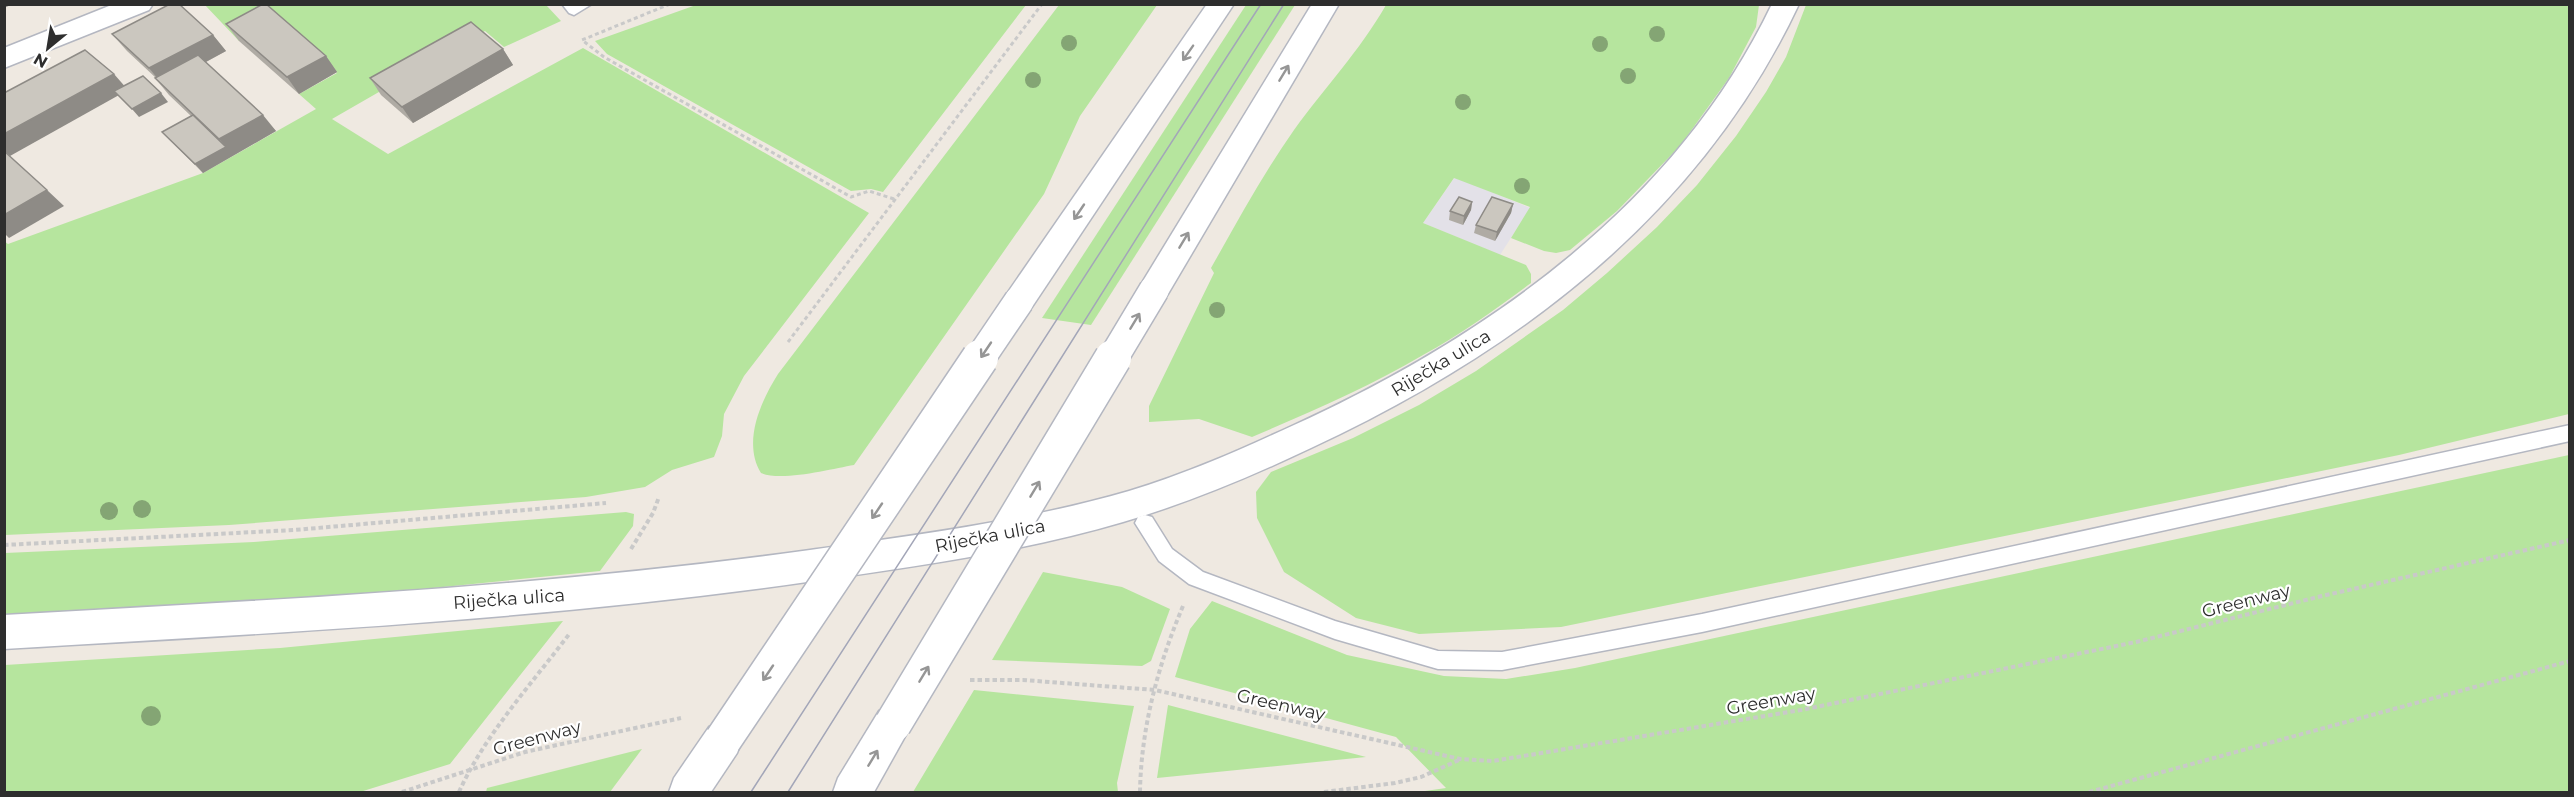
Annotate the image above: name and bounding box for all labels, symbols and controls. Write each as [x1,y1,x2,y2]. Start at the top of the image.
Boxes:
north arrow [18,18,78,78]
one-way arrow [1182,44,1194,60]
text: N [30,49,51,72]
one-way arrow [1278,65,1290,82]
one-way arrow [1073,203,1085,219]
one-way arrow [1178,232,1190,249]
one-way arrow [1130,313,1142,330]
street label: Riječka ulica [1387,325,1495,401]
one-way arrow [980,341,992,357]
one-way arrow [1029,481,1041,498]
one-way arrow [871,503,883,519]
street label: Riječka ulica [933,515,1047,557]
street label: Greenway [2200,579,2293,623]
street label: Riječka ulica [452,584,566,614]
one-way arrow [762,664,774,681]
one-way arrow [918,666,930,683]
street label: Greenway [1725,682,1818,720]
street label: Greenway [1235,684,1328,726]
street label: Greenway [491,716,584,760]
one-way arrow [867,750,879,767]

